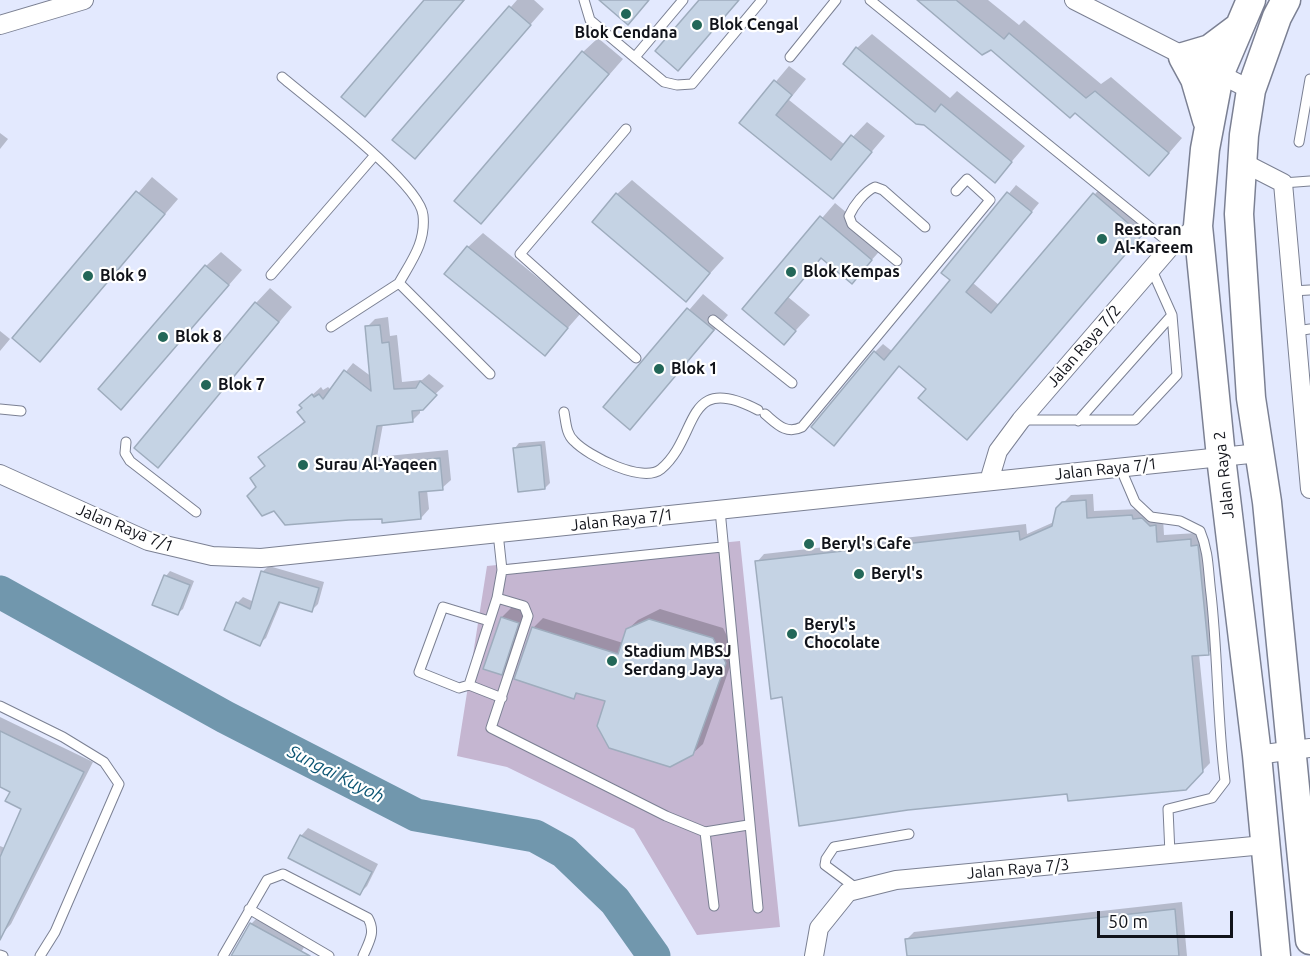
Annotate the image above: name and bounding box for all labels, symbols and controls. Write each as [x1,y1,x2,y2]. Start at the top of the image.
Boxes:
marker: Blok Cendana [619,7,633,21]
place label: Blok Cengal [709,15,798,35]
marker: Blok Cengal [690,18,704,32]
place label: Blok Cendana [575,23,677,43]
place label: Restoran Al-Kareem [1114,220,1193,258]
marker: Restoran Al-Kareem [1095,232,1109,246]
place label: Blok Kempas [803,262,900,282]
marker: Blok Kempas [784,265,798,279]
place label: Blok 9 [100,266,147,286]
marker: Blok 9 [81,269,95,283]
street label: Jalan Raya 7/2 [1043,301,1125,391]
place label: Blok 8 [175,327,222,347]
marker: Blok 8 [156,330,170,344]
place label: Blok 1 [671,359,718,379]
marker: Blok 1 [652,362,666,376]
place label: Blok 7 [218,375,265,395]
marker: Blok 7 [199,378,213,392]
street label: Jalan Raya 2 [1210,430,1238,520]
street label: Jalan Raya 7/1 [1054,454,1158,484]
place label: Surau Al-Yaqeen [315,455,437,475]
marker: Surau Al-Yaqeen [296,458,310,472]
street label: Jalan Raya 7/1 [74,500,176,556]
street label: Jalan Raya 7/1 [570,505,674,535]
place label: Beryl's Cafe [821,534,911,554]
marker: Beryl's Cafe [802,537,816,551]
place label: Beryl's [871,564,923,584]
marker: Beryl's [852,567,866,581]
place label: Beryl's Chocolate [804,615,880,653]
marker: Beryl's Chocolate [785,627,799,641]
place label: Stadium MBSJ Serdang Jaya [624,642,732,680]
marker: Stadium MBSJ Serdang Jaya [605,654,619,668]
water label: Sungai Kuyoh [284,740,388,808]
street label: Jalan Raya 7/3 [966,855,1070,883]
scale bar [1100,899,1236,937]
text: 50 m [1108,911,1148,931]

